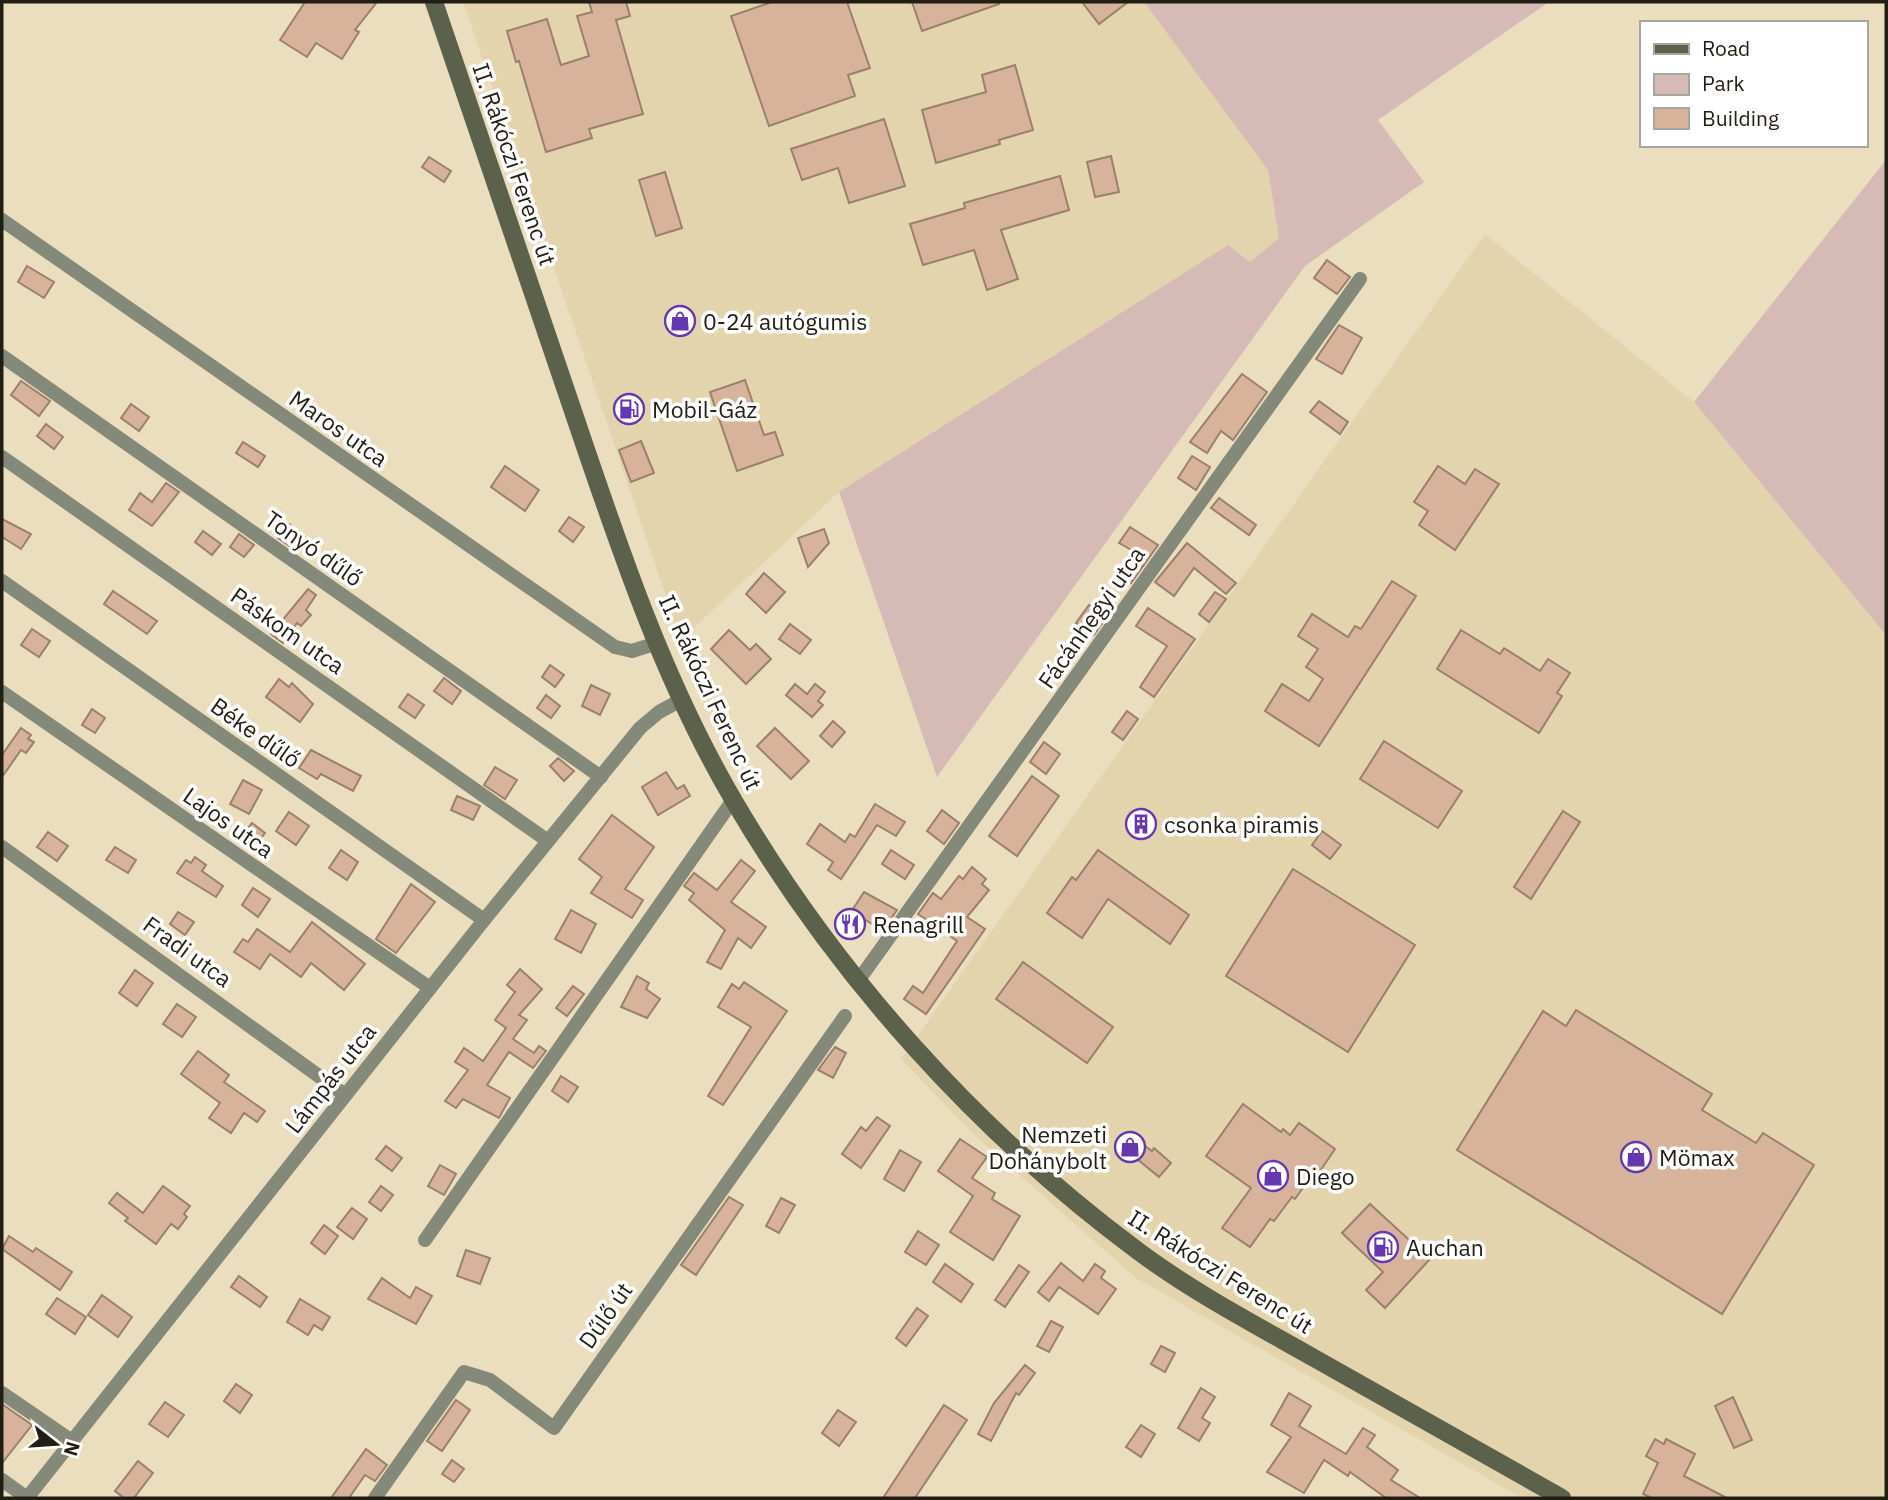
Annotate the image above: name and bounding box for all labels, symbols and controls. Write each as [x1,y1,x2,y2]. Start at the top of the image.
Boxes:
legend [1640,21,1867,147]
text: Road [1702,34,1750,62]
street label: II. Rákóczi Ferenc út [466,59,564,269]
text: Park [1702,69,1745,97]
text: Building [1702,104,1779,132]
shop icon: 0-24 autógumis [663,304,697,338]
place label: 0-24 autógumis [703,306,867,336]
street label: Maros utca [284,383,394,473]
fuel station icon: Mobil-Gáz [612,392,646,426]
place label: Mobil-Gáz [652,394,757,424]
street label: Tonyó dűlő [259,503,369,593]
street label: Fácánhegyi utca [1031,540,1151,694]
street label: Páskom utca [225,580,351,680]
street label: II. Rákóczi Ferenc út [653,590,769,794]
street label: Béke dűlő [205,690,307,774]
street label: Lajos utca [178,780,280,864]
building icon: csonka piramis [1124,807,1158,841]
place label: csonka piramis [1164,809,1319,839]
restaurant icon: Renagrill [833,907,867,941]
street label: Fradi utca [138,909,238,993]
place label: Renagrill [873,909,964,939]
street label: Lámpás utca [278,1017,382,1139]
place label: Nemzeti Dohánybolt [989,1119,1107,1175]
shop icon: Nemzeti Dohánybolt [1113,1130,1147,1164]
shop icon: Mömax [1619,1140,1653,1174]
place label: Mömax [1659,1142,1735,1172]
shop icon: Diego [1256,1159,1290,1193]
place label: Diego [1296,1161,1355,1191]
street label: II. Rákóczi Ferenc út [1123,1202,1319,1340]
fuel station icon: Auchan [1366,1230,1400,1264]
place label: Auchan [1406,1232,1484,1262]
street label: Dűlő út [571,1276,639,1354]
north arrow [21,1409,91,1479]
text: N [59,1439,86,1459]

